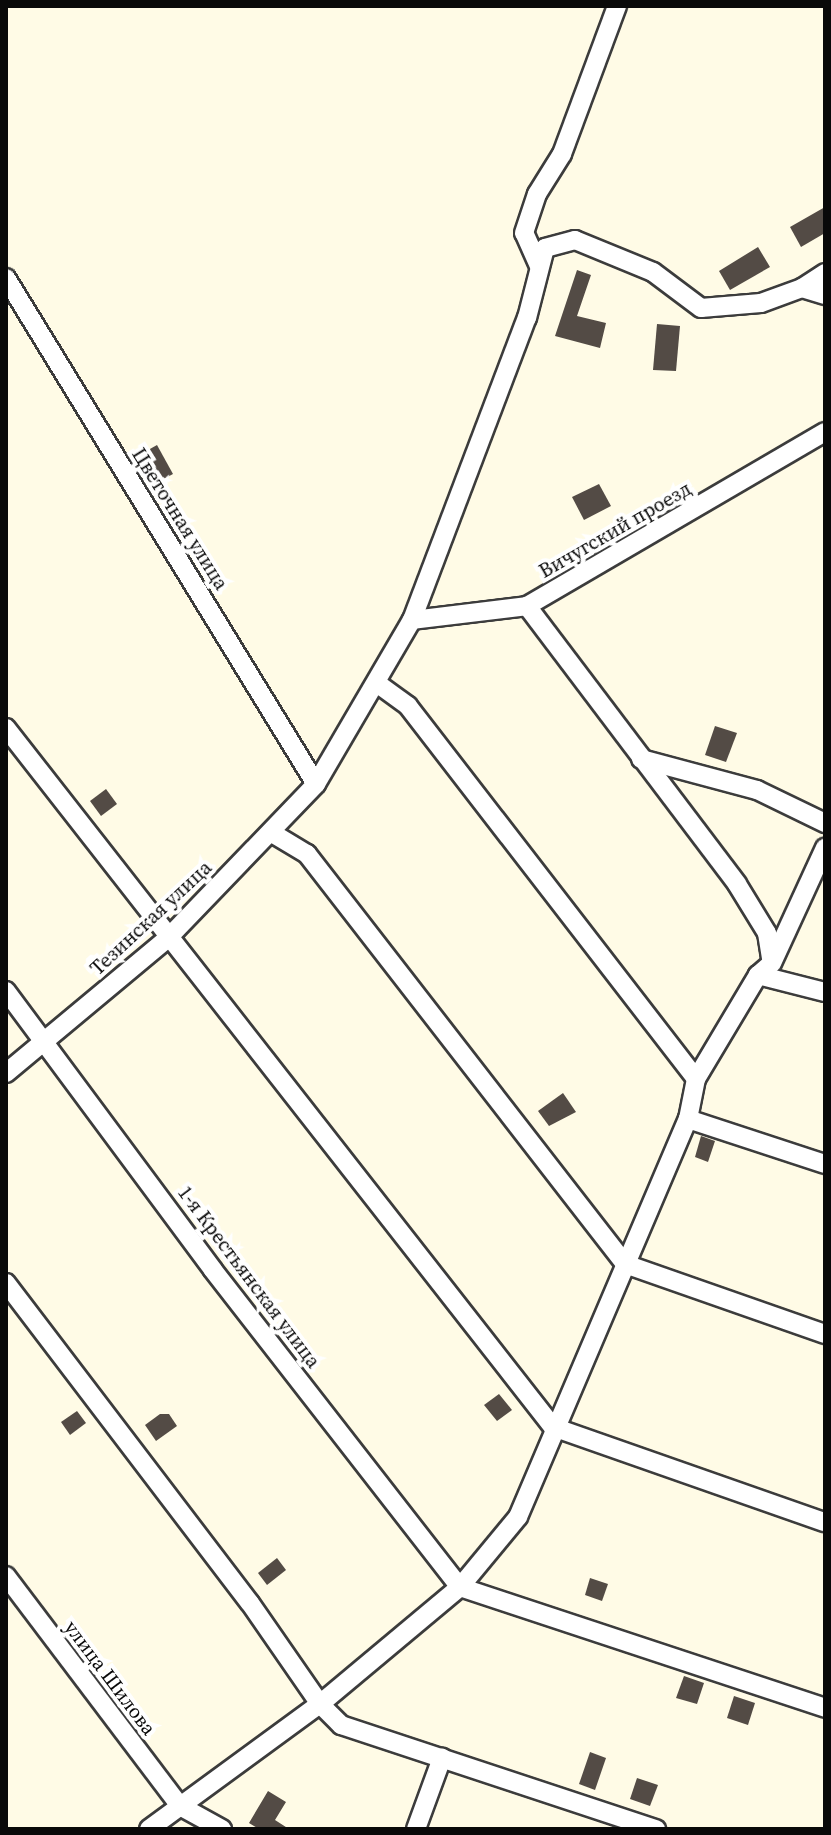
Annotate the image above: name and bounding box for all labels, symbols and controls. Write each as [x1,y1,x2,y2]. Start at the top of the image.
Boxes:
street label: Цветочная улица [127,444,233,594]
street label: Вичугский проезд [535,477,695,583]
street label: Тезинская улица [85,856,217,980]
street label: 1-я Крестьянская улица [173,1181,325,1373]
street label: улица Шилова [59,1616,161,1740]

